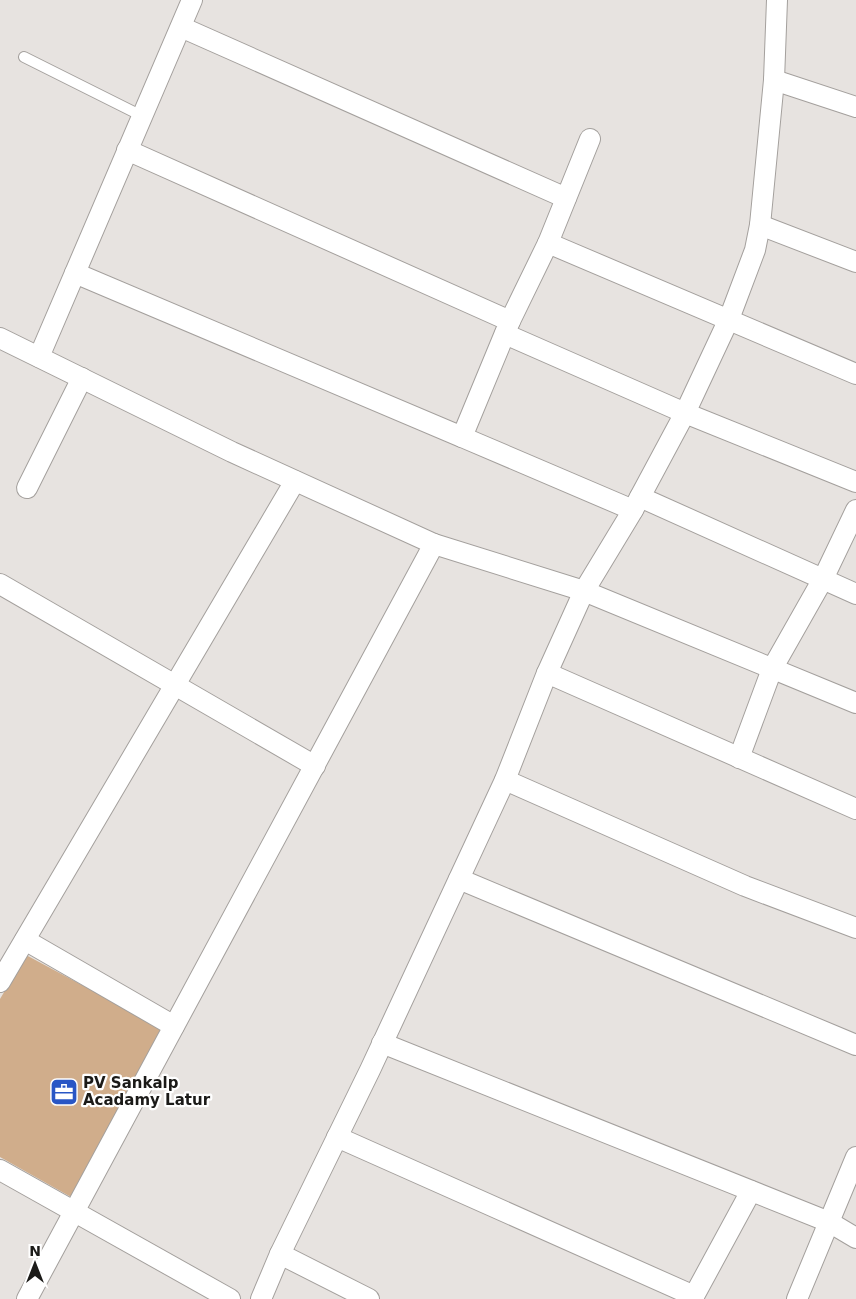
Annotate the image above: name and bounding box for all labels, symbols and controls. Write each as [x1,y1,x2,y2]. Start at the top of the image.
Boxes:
place label: PV Sankalp Acadamy Latur [83,1074,211,1109]
office icon: PV Sankalp Acadamy Latur [49,1077,79,1107]
north arrow [10,1239,60,1289]
text: N [29,1243,41,1259]

